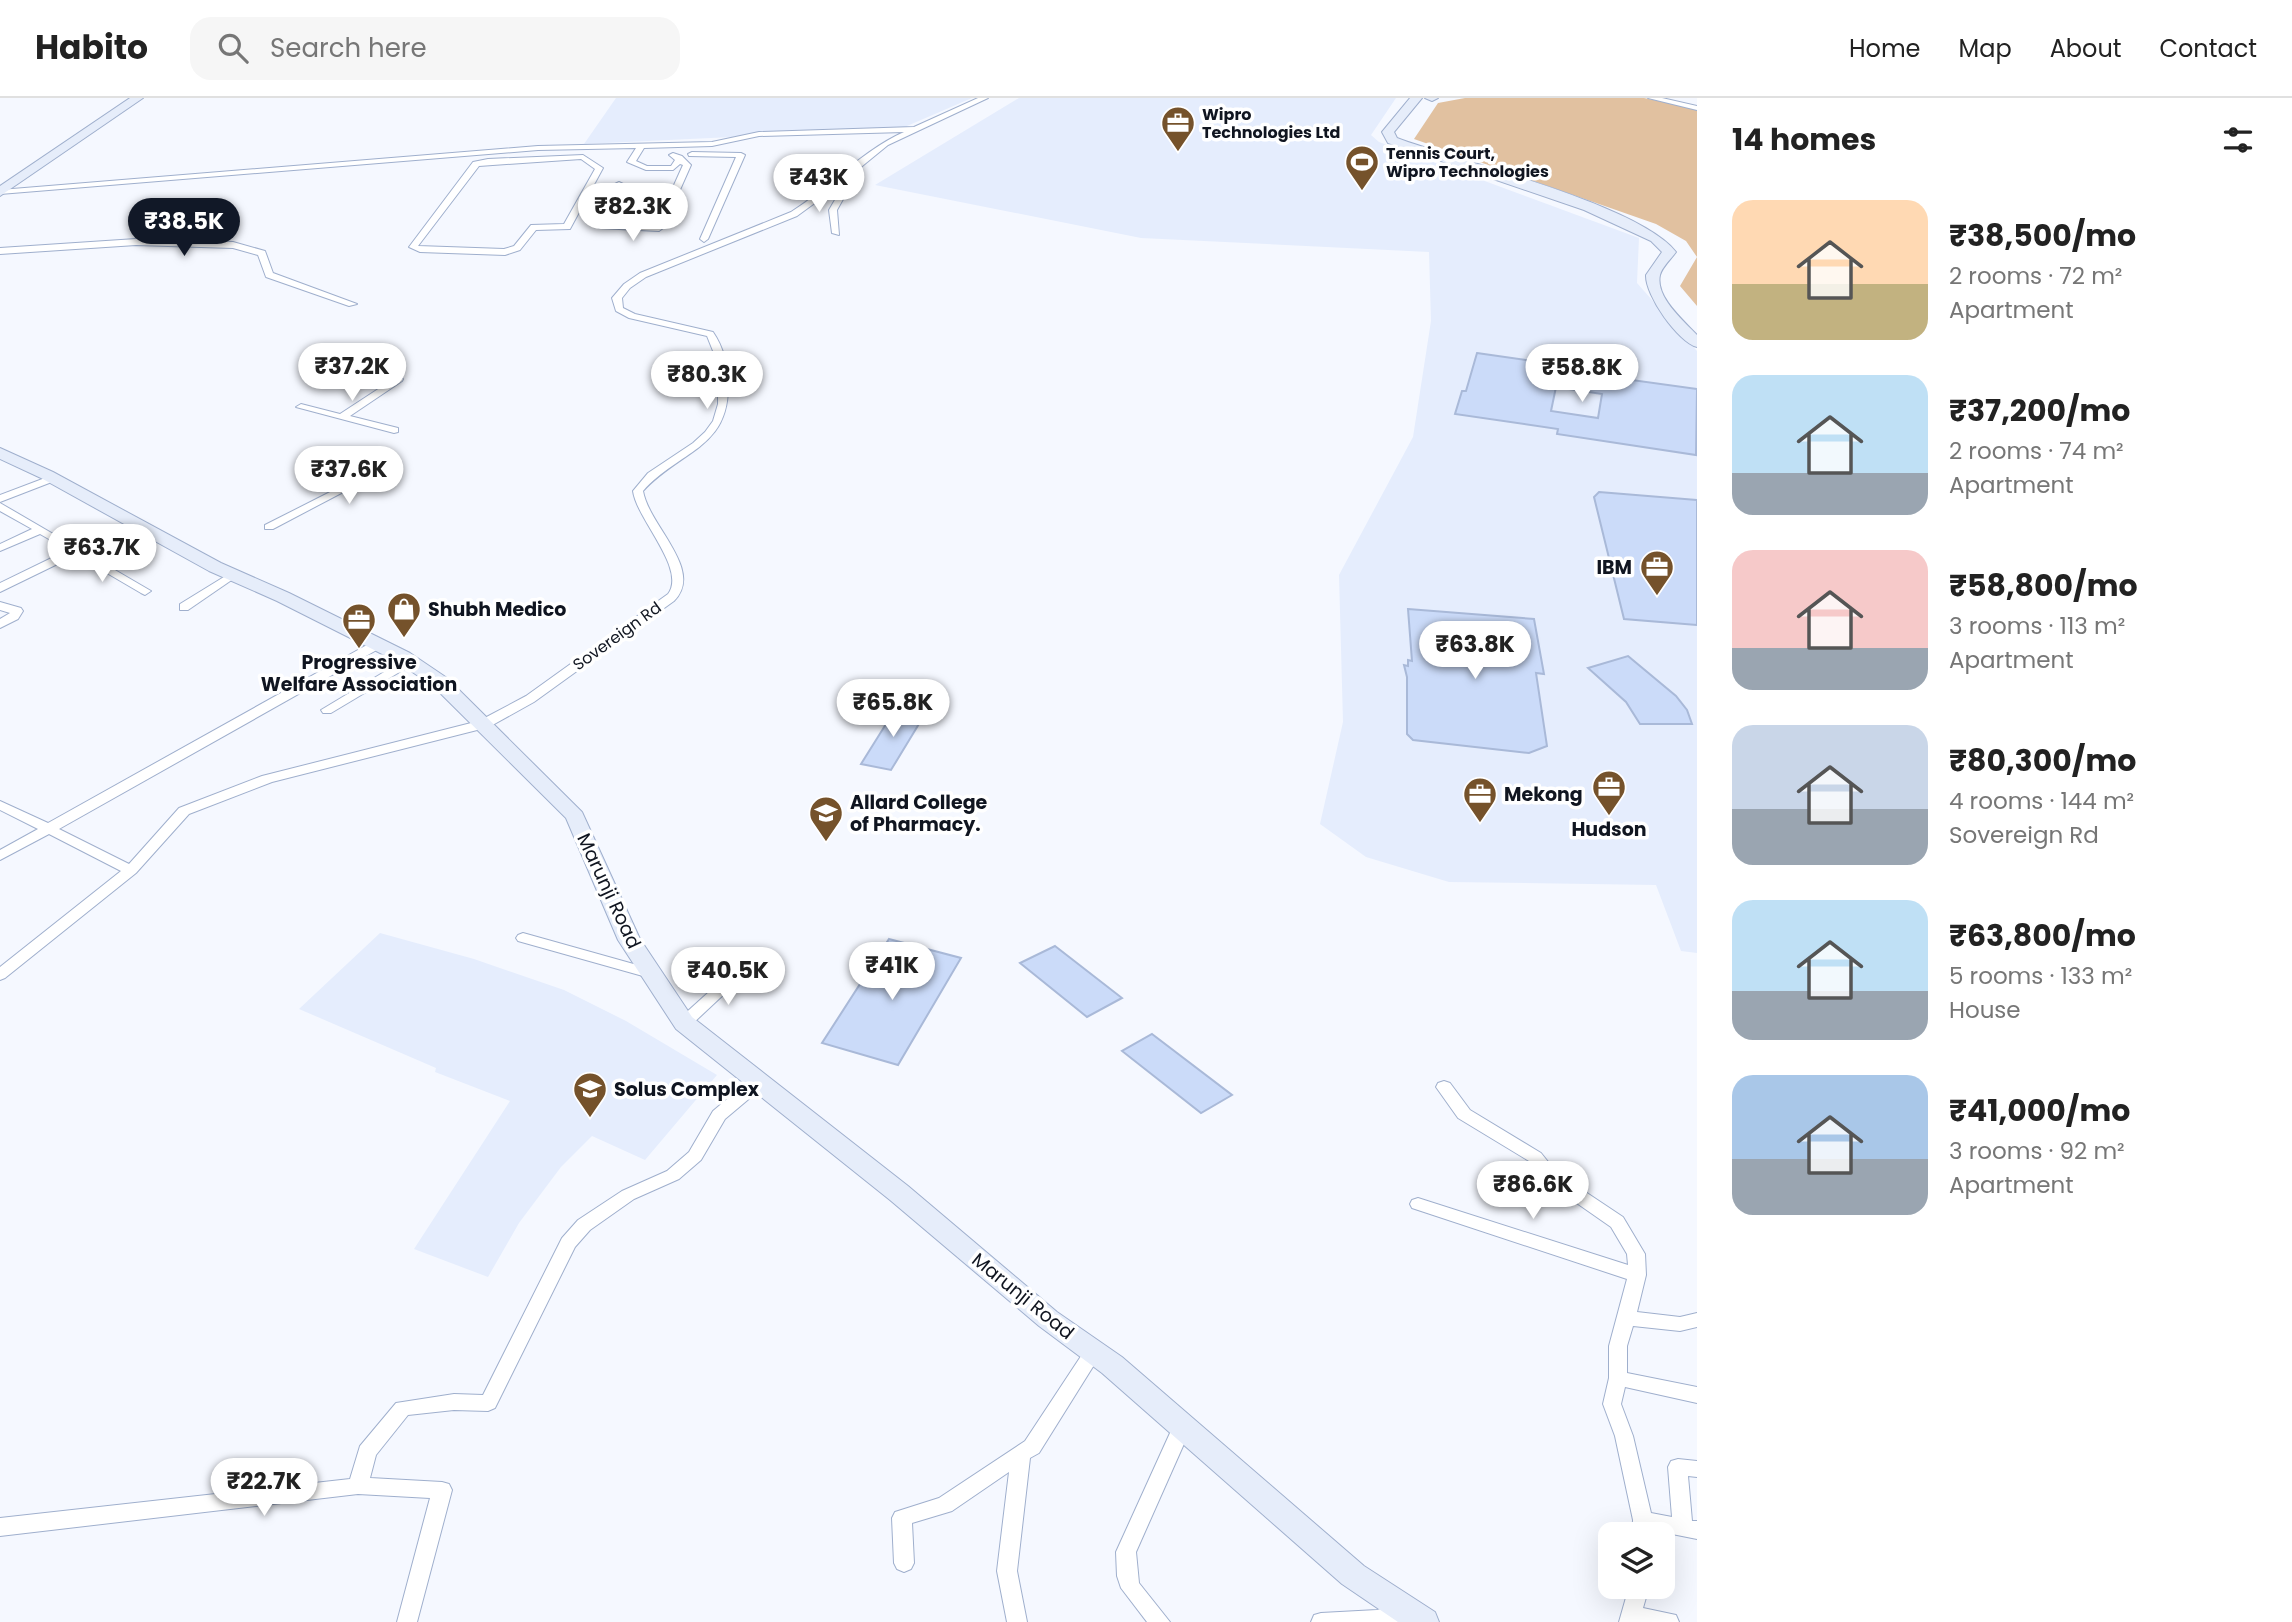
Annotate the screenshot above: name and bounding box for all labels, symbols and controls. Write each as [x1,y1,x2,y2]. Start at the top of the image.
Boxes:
search box [190,17,680,80]
text: Habito [35,24,148,71]
icon: search [214,29,252,67]
text: Search here [270,30,427,66]
text: Home [1849,32,1921,65]
text: Map [1959,32,2012,65]
text: About [2050,32,2121,65]
text: Contact [2159,32,2257,65]
place label: Wipro Technologies Ltd [1202,103,1340,144]
office icon: Wipro Technologies Ltd [1159,104,1197,153]
text: 14 homes [1732,118,1876,161]
icon: filters [2219,121,2257,159]
place label: Tennis Court, Wipro Technologies [1386,142,1549,183]
sports icon: Tennis Court, Wipro Technologies [1343,143,1381,192]
pin: ₹43K [778,155,860,214]
text: ₹43K [789,161,849,193]
pin: ₹82.3K [576,184,690,243]
text: ₹82.3K [594,190,672,222]
pin: ₹38.5K [127,198,241,258]
text: ₹38.5K [144,205,224,237]
text: ₹38,500/mo [1949,214,2136,257]
icon: home [1788,228,1872,312]
text: 2 rooms · 72 m² [1949,260,2122,292]
text: Apartment [1949,294,2074,326]
pin: ₹37.2K [295,344,409,403]
pin: ₹58.8K [1525,344,1639,404]
text: ₹37.2K [314,350,390,382]
text: ₹58.8K [1541,351,1623,383]
pin: ₹80.3K [650,352,764,411]
text: ₹80.3K [667,358,747,390]
text: ₹37,200/mo [1949,389,2130,432]
icon: home [1788,403,1872,487]
text: 2 rooms · 74 m² [1949,435,2124,467]
pin: ₹37.6K [292,446,406,506]
text: ₹37.6K [310,453,388,485]
text: Apartment [1949,469,2074,501]
pin: ₹63.7K [45,524,159,584]
text: ₹63.7K [63,531,141,563]
office icon: IBM [1638,548,1676,597]
place label: IBM [1596,554,1632,581]
text: ₹58,800/mo [1949,564,2138,607]
icon: home [1788,578,1872,662]
shop icon: Shubh Medico [385,590,423,639]
place label: Shubh Medico [428,596,566,623]
street label: Sovereign Rd [568,596,666,676]
office icon: Progressive Welfare Association [340,601,378,650]
text: 3 rooms · 113 m² [1949,610,2125,642]
pin: ₹63.8K [1418,622,1532,681]
text: ₹63.8K [1435,628,1515,660]
text: Apartment [1949,644,2074,676]
place label: Progressive Welfare Association [261,649,457,698]
pin: ₹65.8K [836,680,950,739]
text: ₹65.8K [853,686,933,718]
text: ₹80,300/mo [1949,739,2136,782]
icon: home [1788,753,1872,837]
office icon: Hudson [1590,768,1628,817]
office icon: Mekong [1461,775,1499,824]
place label: Mekong [1504,781,1583,808]
text: 4 rooms · 144 m² [1949,785,2134,817]
place label: Allard College of Pharmacy. [850,789,988,838]
school or university icon: Allard College of Pharmacy. [807,794,845,843]
place label: Hudson [1571,816,1647,843]
text: Sovereign Rd [1949,819,2099,851]
street label: Marunji Road [570,829,648,953]
text: ₹63,800/mo [1949,914,2136,957]
icon: home [1788,928,1872,1012]
pin: ₹41K [851,942,933,1002]
pin: ₹40.5K [671,948,785,1007]
text: ₹41K [865,949,919,981]
text: ₹40.5K [687,954,769,986]
text: 5 rooms · 133 m² [1949,960,2132,992]
text: House [1949,994,2021,1026]
school or university icon: Solus Complex [571,1070,609,1119]
place label: Solus Complex [614,1076,760,1103]
text: ₹41,000/mo [1949,1089,2130,1132]
icon: home [1788,1103,1872,1187]
text: 3 rooms · 92 m² [1949,1135,2125,1167]
pin: ₹86.6K [1476,1162,1590,1221]
text: ₹86.6K [1493,1168,1573,1200]
text: Apartment [1949,1169,2074,1201]
street label: Marunji Road [966,1246,1080,1346]
pin: ₹22.7K [207,1458,321,1518]
text: ₹22.7K [227,1465,301,1497]
map controls [1598,1522,1675,1599]
button: layers [1598,1522,1675,1599]

